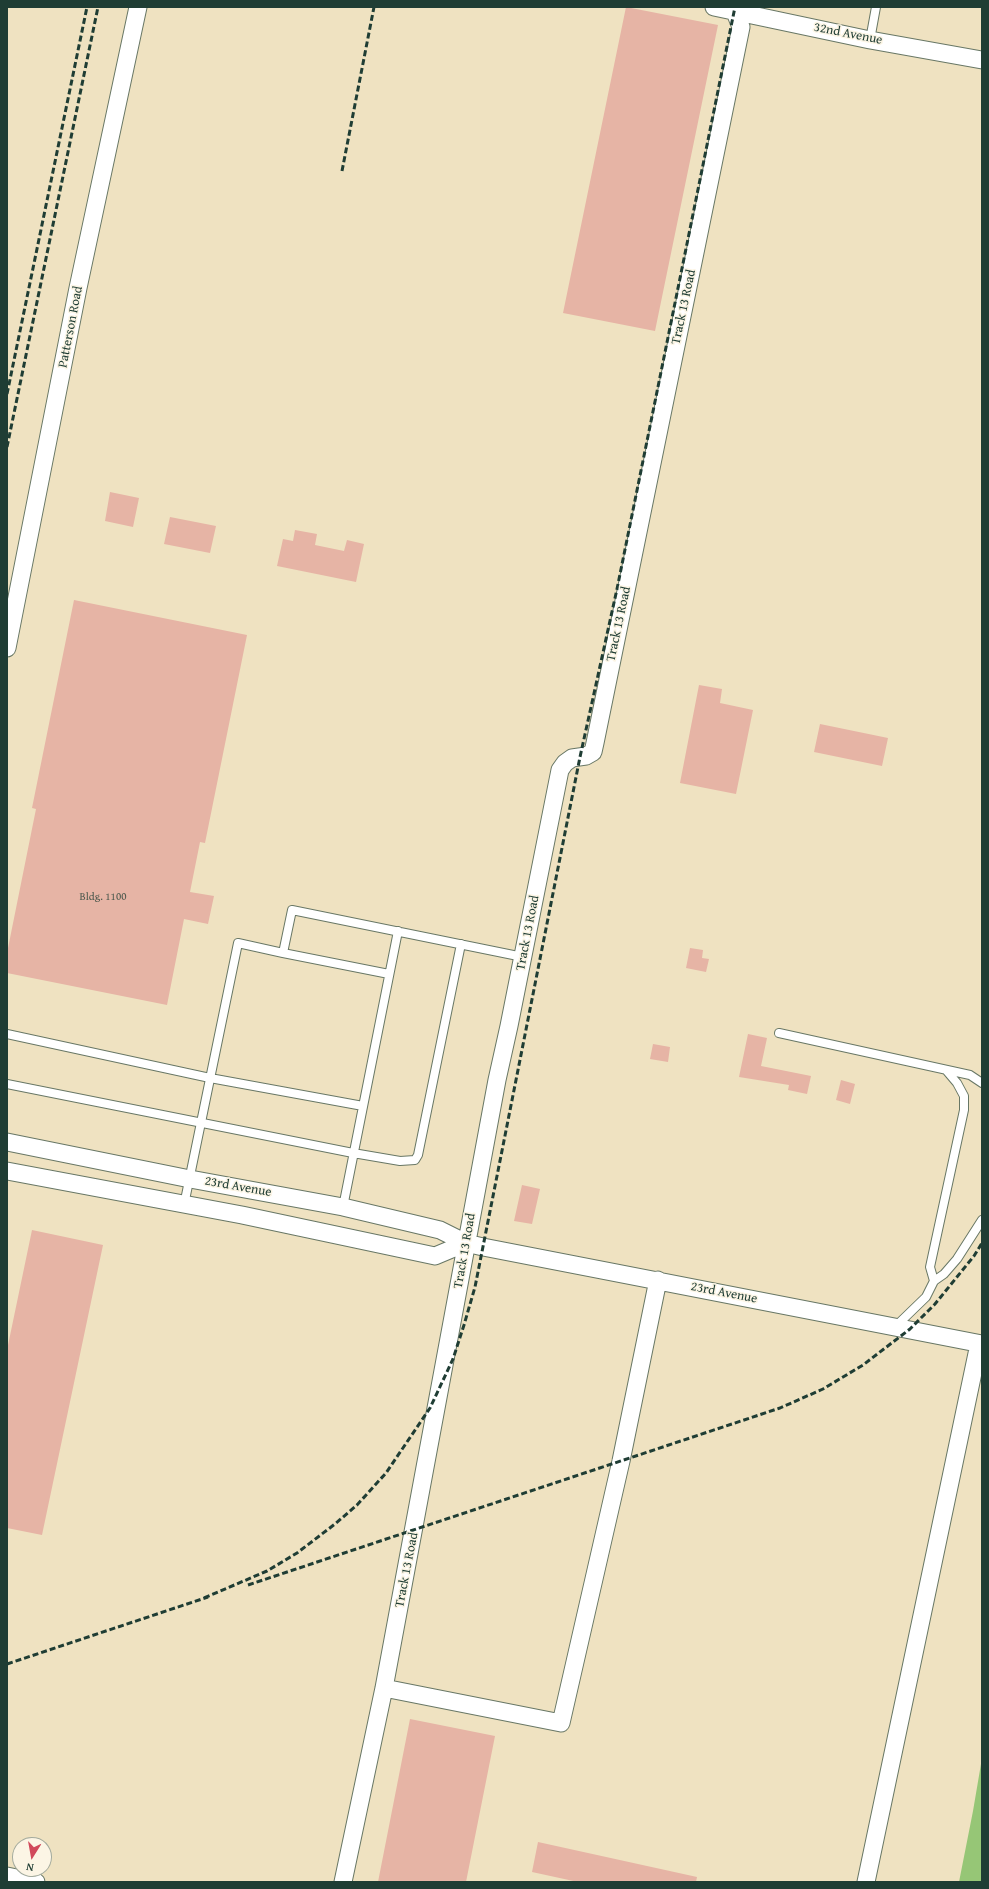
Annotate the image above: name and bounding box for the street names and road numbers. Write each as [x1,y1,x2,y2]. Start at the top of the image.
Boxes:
street label: 32nd Avenue [812,20,884,48]
street label: Track 13 Road [668,268,700,346]
street label: Patterson Road [55,285,87,369]
street label: Track 13 Road [603,585,635,663]
street label: Track 13 Road [513,894,543,972]
street label: 23rd Avenue [203,1173,273,1201]
street label: Track 13 Road [451,1212,479,1290]
street label: 23rd Avenue [689,1279,759,1307]
street label: Track 13 Road [392,1531,422,1609]

